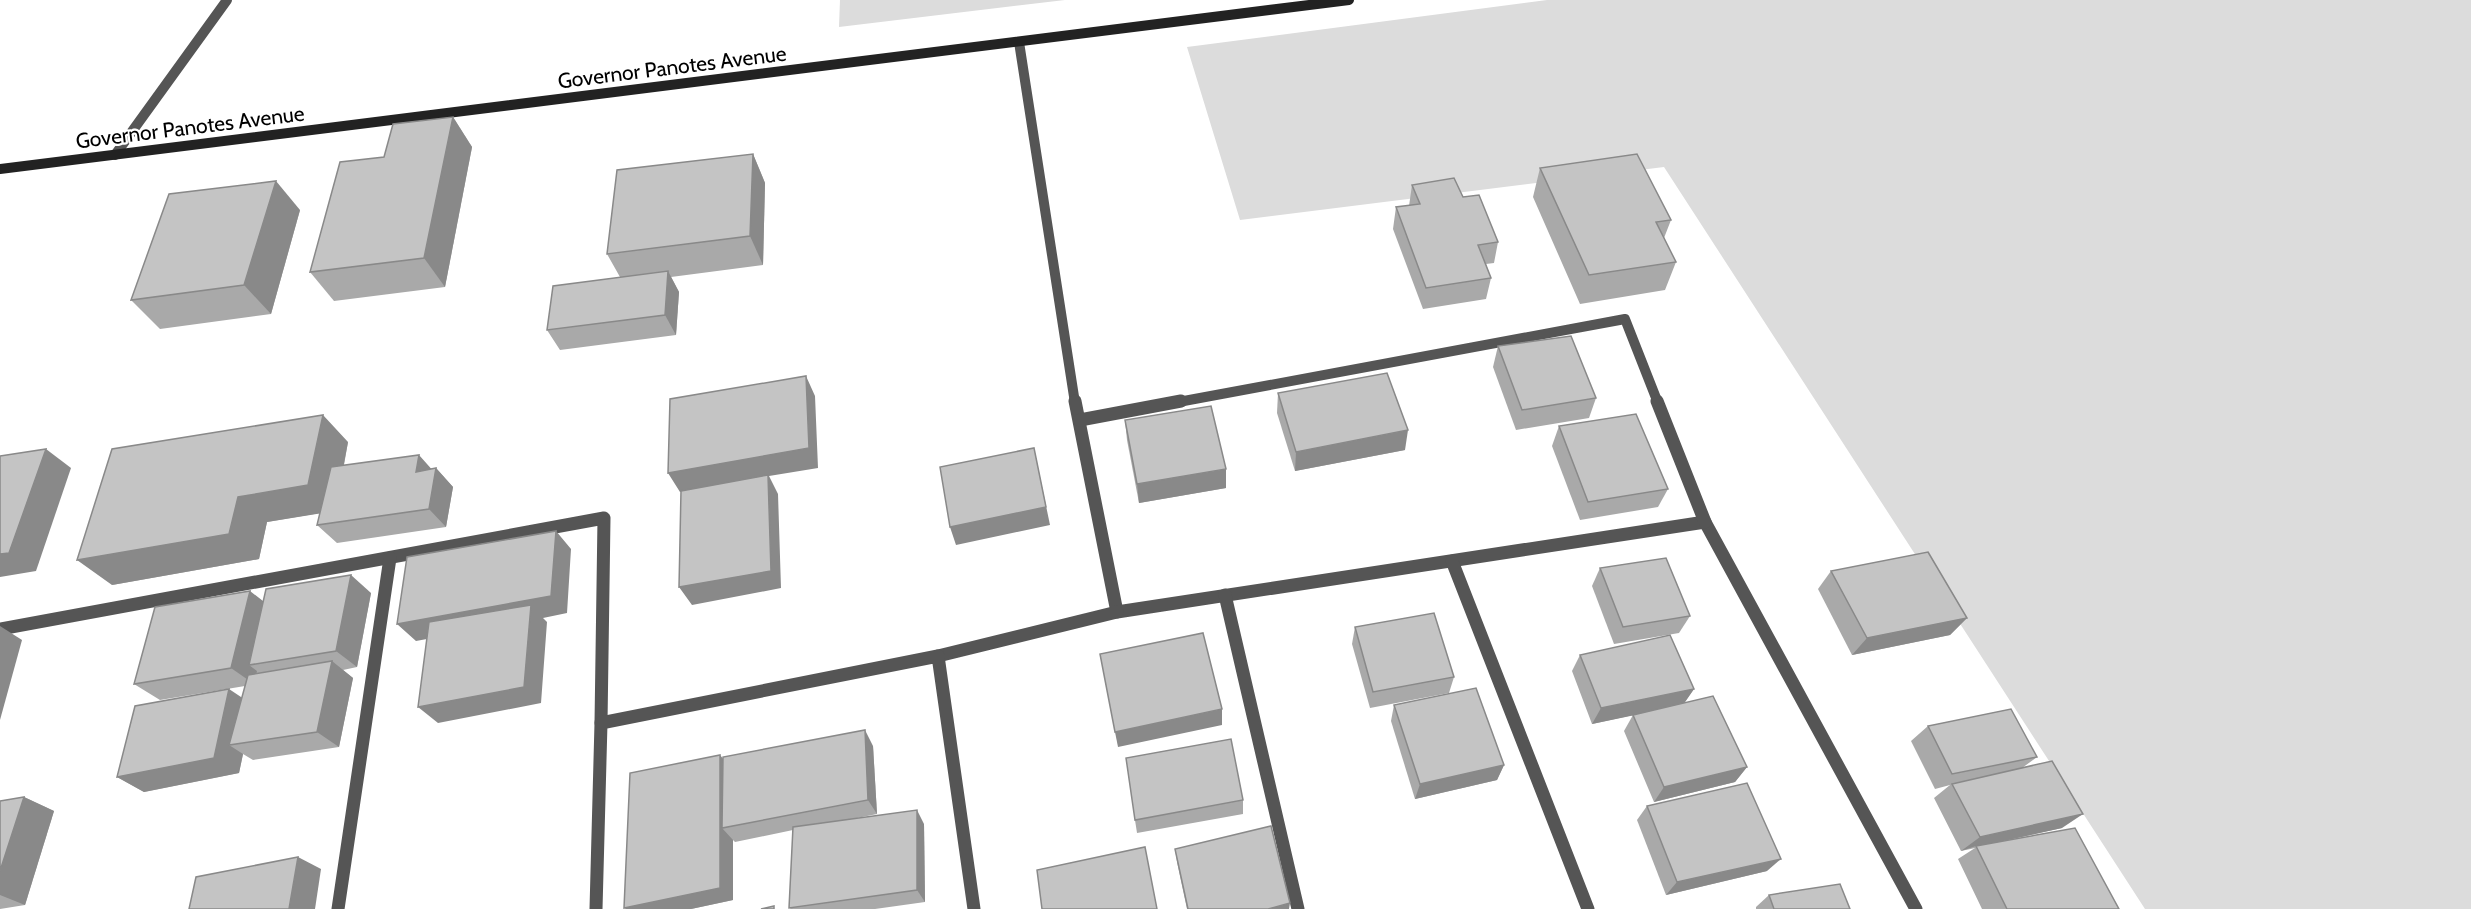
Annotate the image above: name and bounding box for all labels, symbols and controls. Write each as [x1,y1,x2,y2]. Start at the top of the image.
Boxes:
street label: Governor Panotes Avenue [556,41,788,93]
street label: Governor Panotes Avenue [74,101,306,153]

